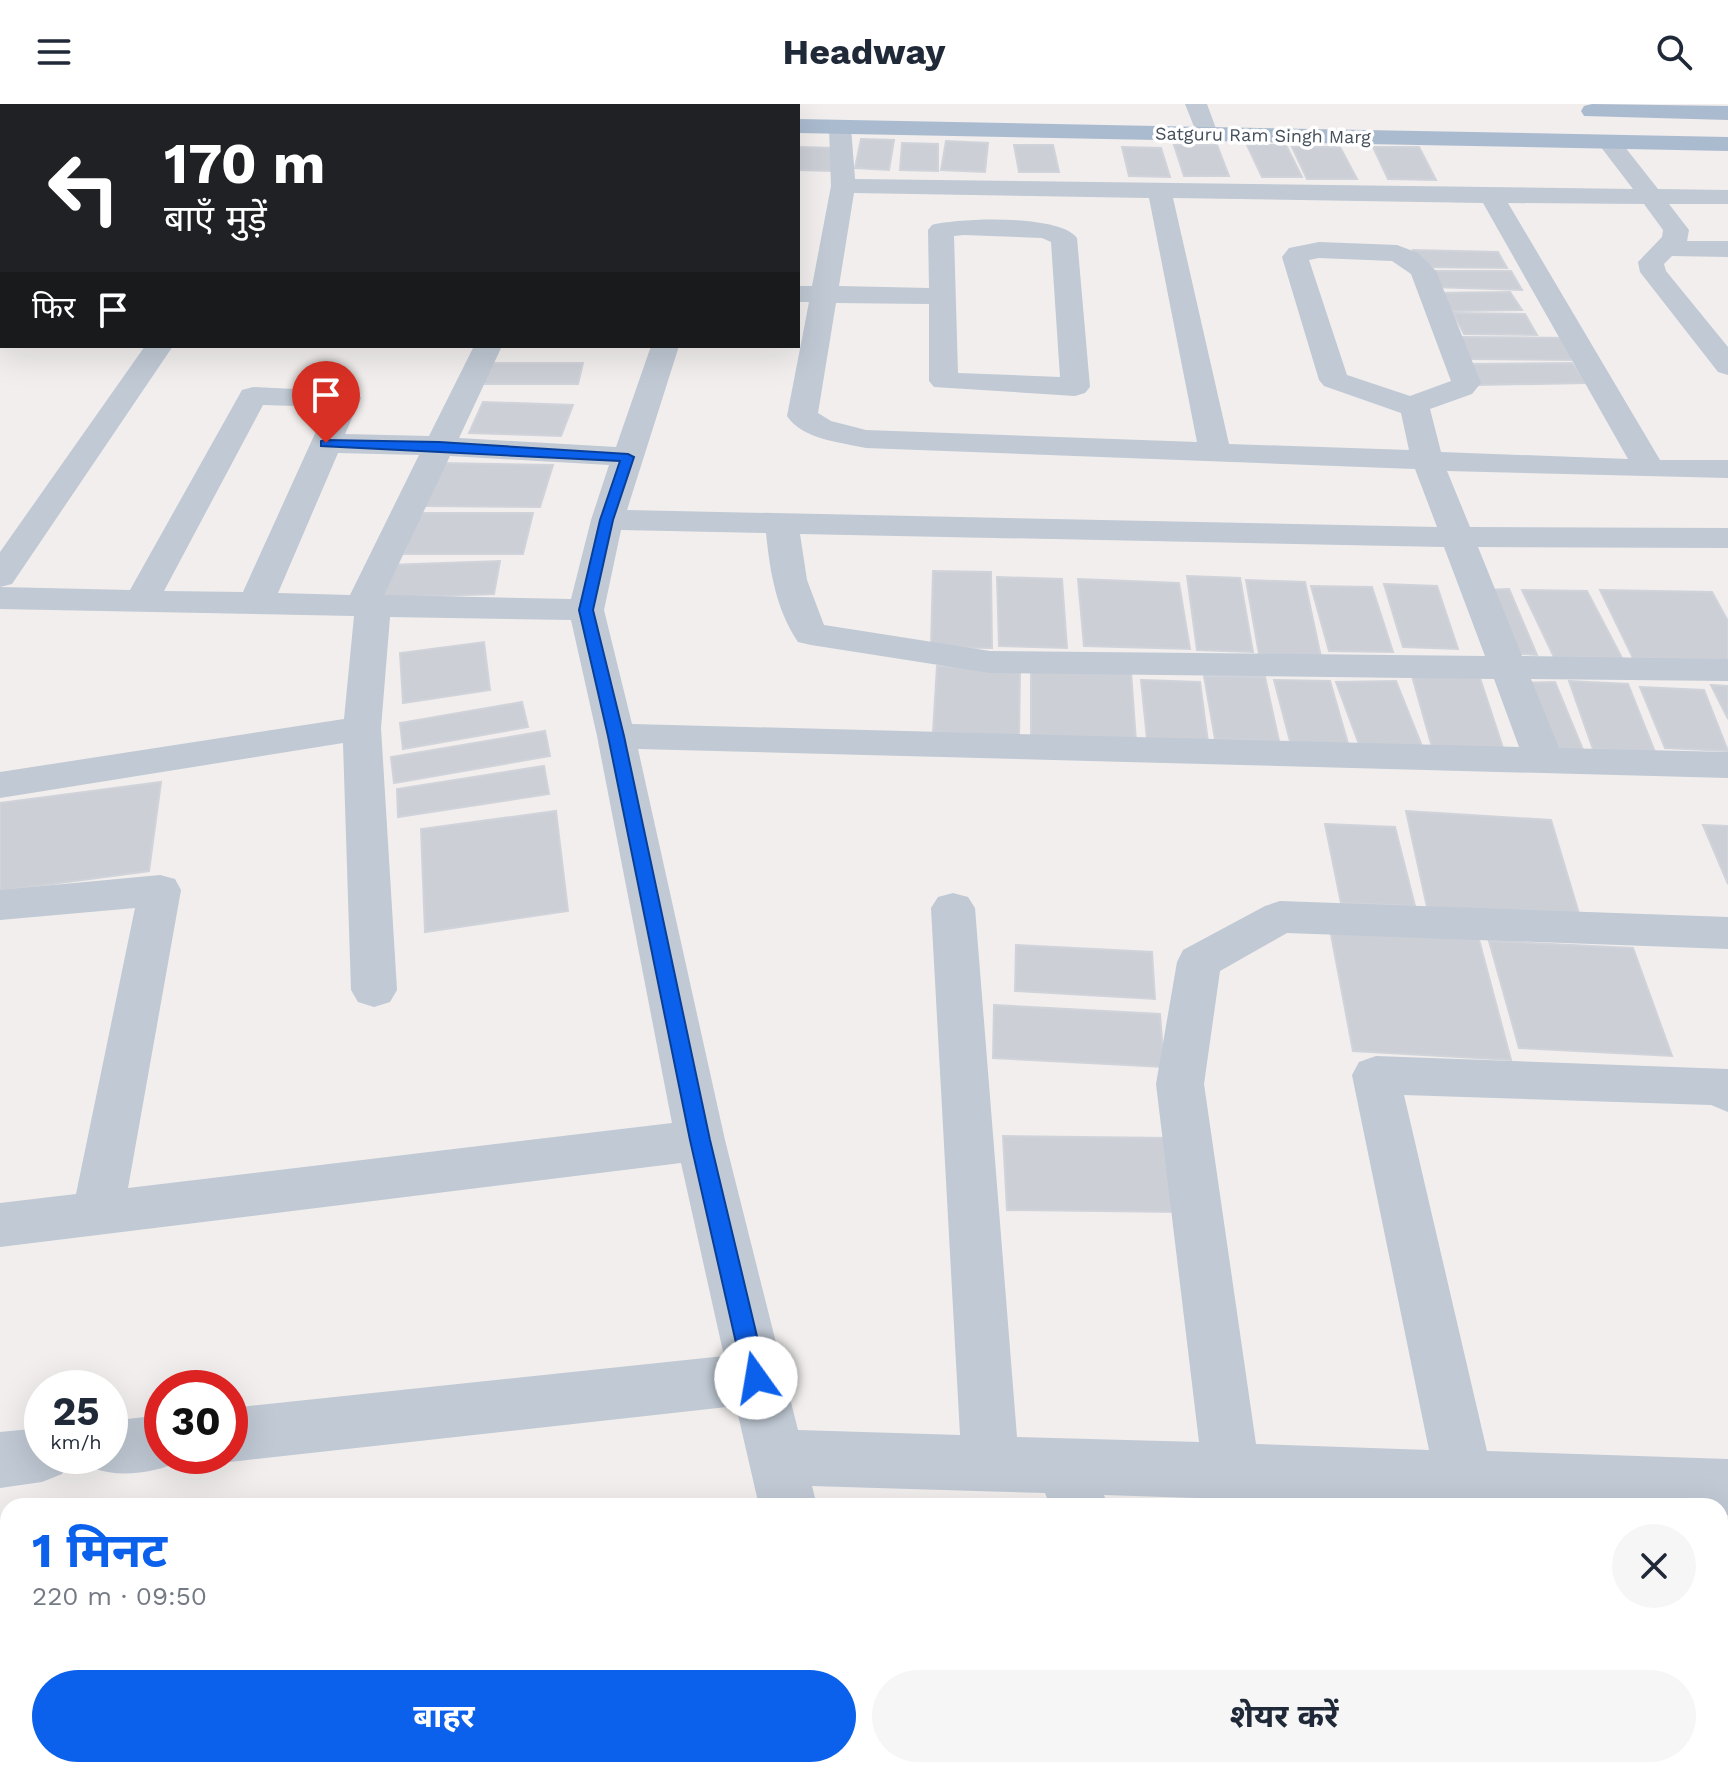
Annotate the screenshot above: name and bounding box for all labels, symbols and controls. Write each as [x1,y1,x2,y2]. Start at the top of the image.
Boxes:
icon: menu [32,30,76,74]
icon: search [1652,30,1696,74]
text: Headway [783,31,945,73]
street label: Satguru Ram Singh Marg [1155,123,1371,147]
text: 170 m [164,131,326,197]
icon: left [32,136,136,240]
text: बाएँ मुड़ें [164,198,267,240]
icon: arrive [91,288,135,332]
text: फिर [32,290,75,325]
pin [292,361,360,443]
icon: arrive [304,373,348,417]
position arrow [714,1336,798,1420]
speed limit sign: 30 [144,1370,248,1474]
text: 25 [52,1388,100,1435]
text: km/h [50,1430,102,1454]
text: 1 मिनट [32,1522,167,1579]
button: close [1612,1524,1696,1608]
text: 220 m · 09:50 [32,1581,207,1611]
button: बाहर [32,1670,856,1762]
button: शेयर करें [872,1670,1696,1762]

